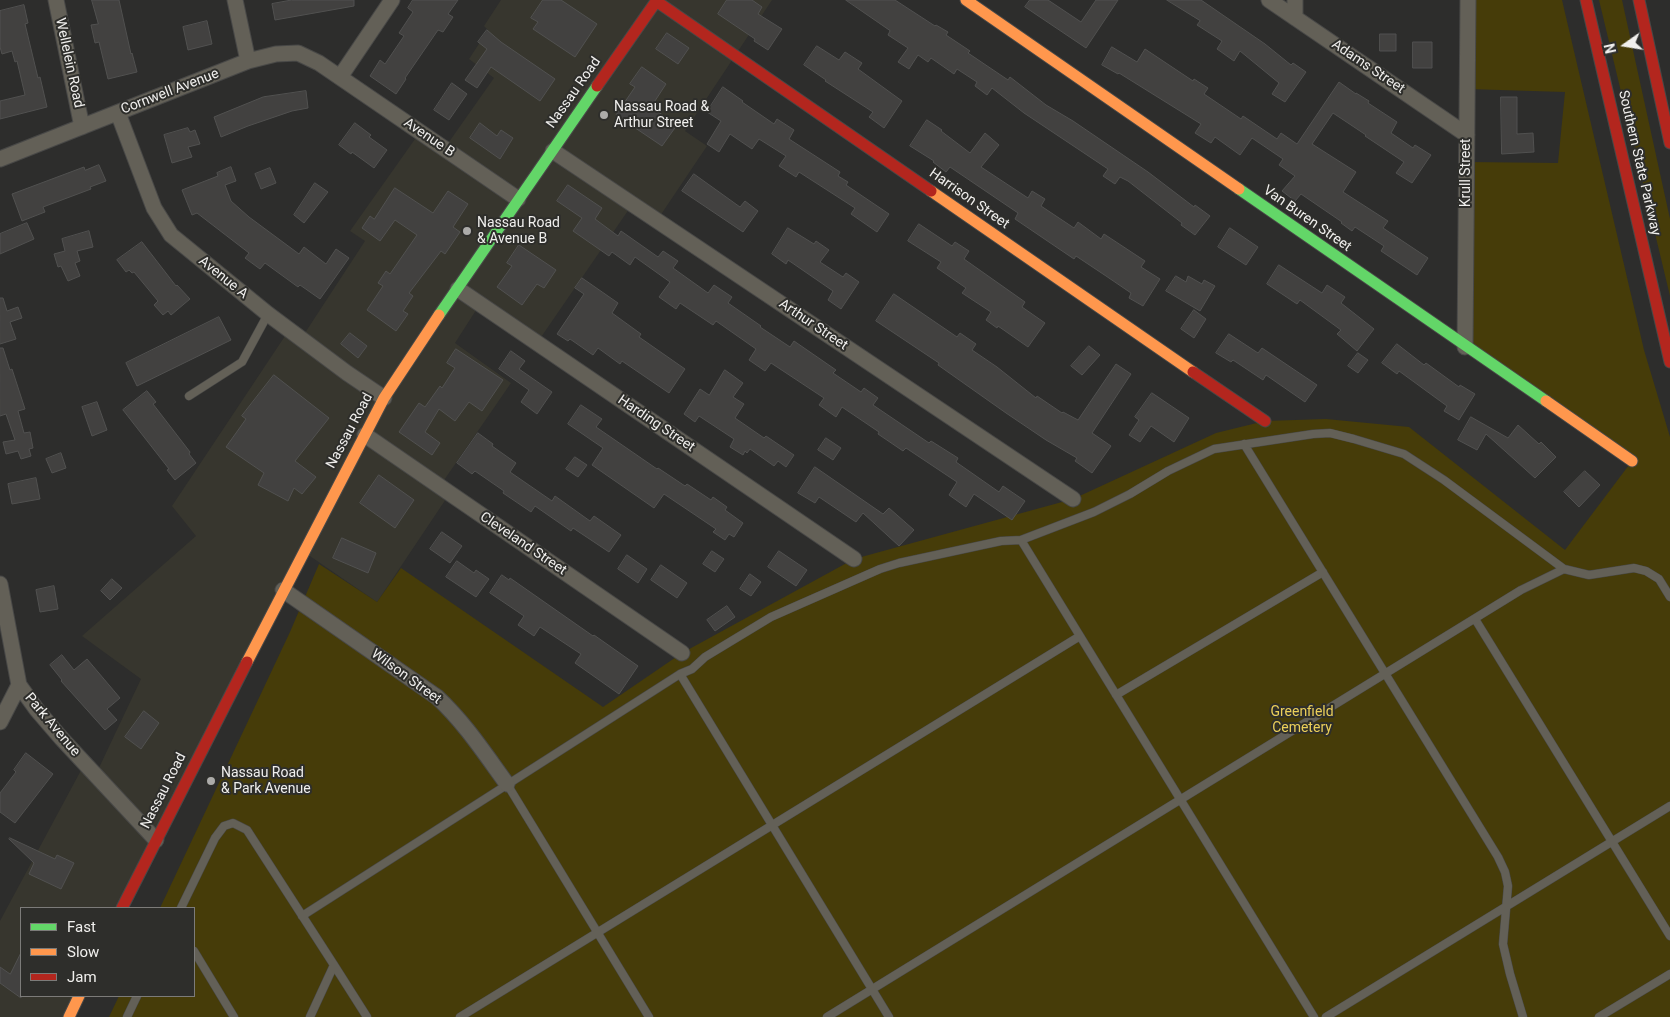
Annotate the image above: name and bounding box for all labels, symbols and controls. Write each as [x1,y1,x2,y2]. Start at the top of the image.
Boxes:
street label: Wellelein Road [51,17,87,109]
north arrow [1600,20,1650,70]
street label: Adams Street [1328,36,1408,98]
text: N [1601,42,1619,55]
street label: Nassau Road [543,54,605,132]
street label: Cornwell Avenue [119,66,221,118]
street label: Southern State Parkway [1614,89,1664,237]
place label: Nassau Road & Arthur Street [614,99,709,132]
marker: Nassau Road & Arthur Street [598,109,610,121]
street label: Avenue B [400,115,458,161]
street label: Krull Street [1458,139,1474,207]
street label: Harrison Street [926,165,1012,233]
street label: Van Buren Street [1260,182,1354,256]
place label: Nassau Road & Avenue B [477,215,560,248]
marker: Nassau Road & Avenue B [461,225,473,237]
street label: Avenue A [195,253,251,303]
street label: Arthur Street [775,296,851,354]
street label: Nassau Road [323,390,377,472]
street label: Harding Street [614,392,698,456]
street label: Cleveland Street [476,509,570,579]
street label: Wilson Street [368,646,444,708]
street label: Park Avenue [21,690,83,760]
park label: Greenfield Cemetery [1270,704,1334,736]
street label: Nassau Road [138,750,190,832]
place label: Nassau Road & Park Avenue [221,765,311,798]
marker: Nassau Road & Park Avenue [205,775,217,787]
legend [20,907,195,997]
text: Fast [67,918,96,936]
text: Slow [67,943,99,961]
text: Jam [67,968,97,986]

